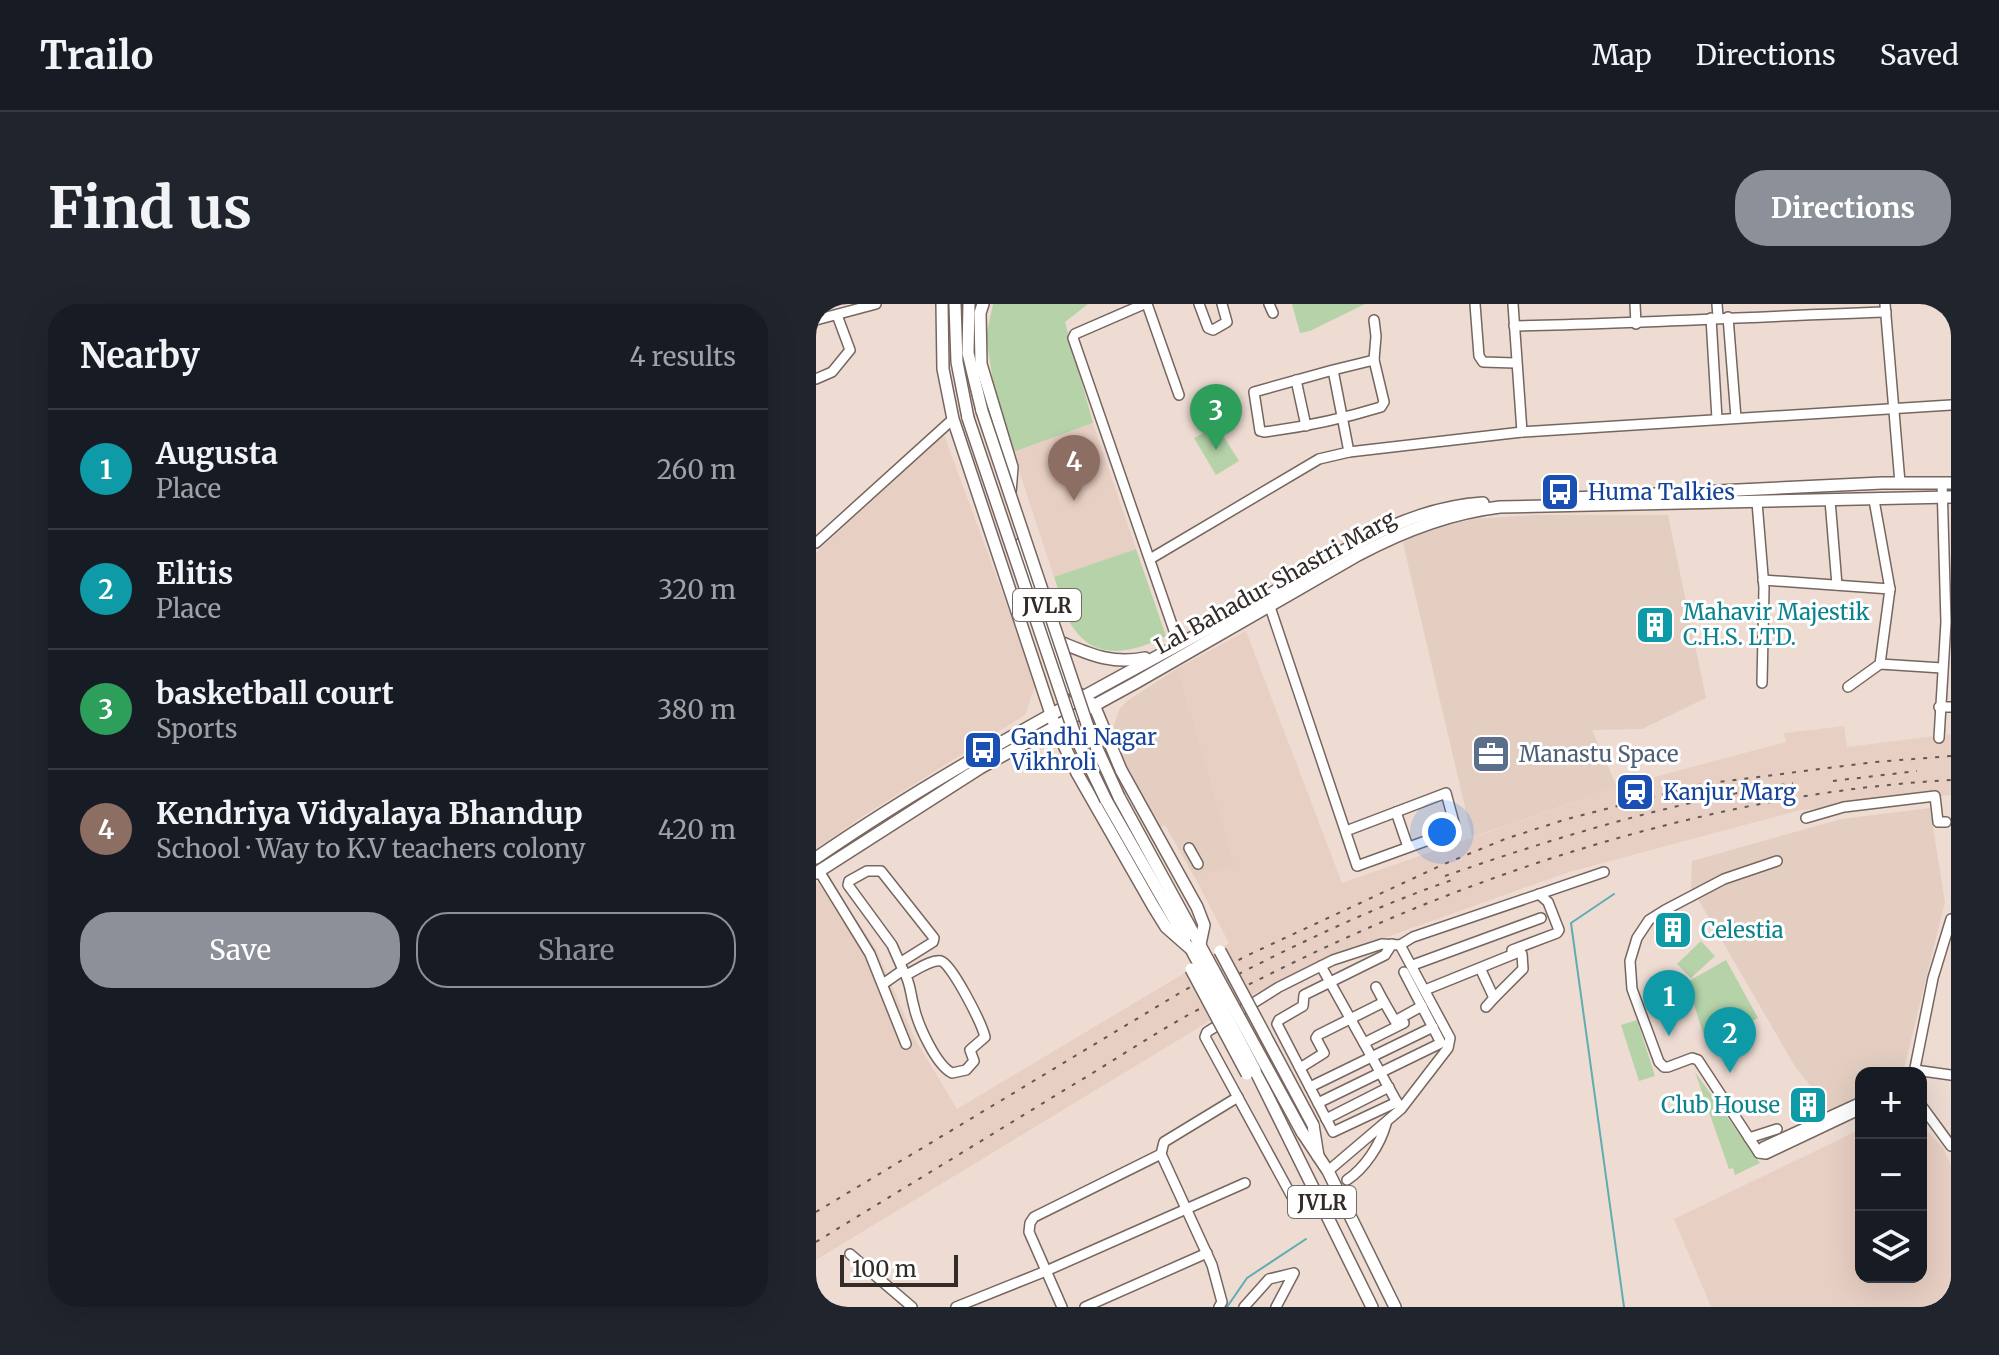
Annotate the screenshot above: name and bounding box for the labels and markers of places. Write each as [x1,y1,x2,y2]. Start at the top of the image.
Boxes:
pin: 3 [1190,384,1242,450]
pin: 4 [1048,435,1100,501]
bus stop icon: Huma Talkies [1539,471,1581,513]
place label: Huma Talkies [1588,478,1735,506]
place label: Mahavir Majestik C.H.S. LTD. [1683,598,1870,651]
building icon: Mahavir Majestik C.H.S. LTD. [1634,604,1676,646]
place label: Gandhi Nagar Vikhroli [1010,723,1157,776]
bus stop icon: Gandhi Nagar Vikhroli [962,729,1004,771]
office icon: Manastu Space [1470,733,1512,775]
place label: Manastu Space [1519,740,1678,768]
station icon: Kanjur Marg [1614,771,1656,813]
place label: Kanjur Marg [1663,778,1796,806]
building icon: Celestia [1652,909,1694,951]
place label: Celestia [1701,916,1784,944]
pin: 1 [1643,970,1695,1036]
pin: 2 [1704,1007,1756,1073]
building icon: Club House [1787,1084,1829,1126]
place label: Club House [1661,1091,1780,1119]

